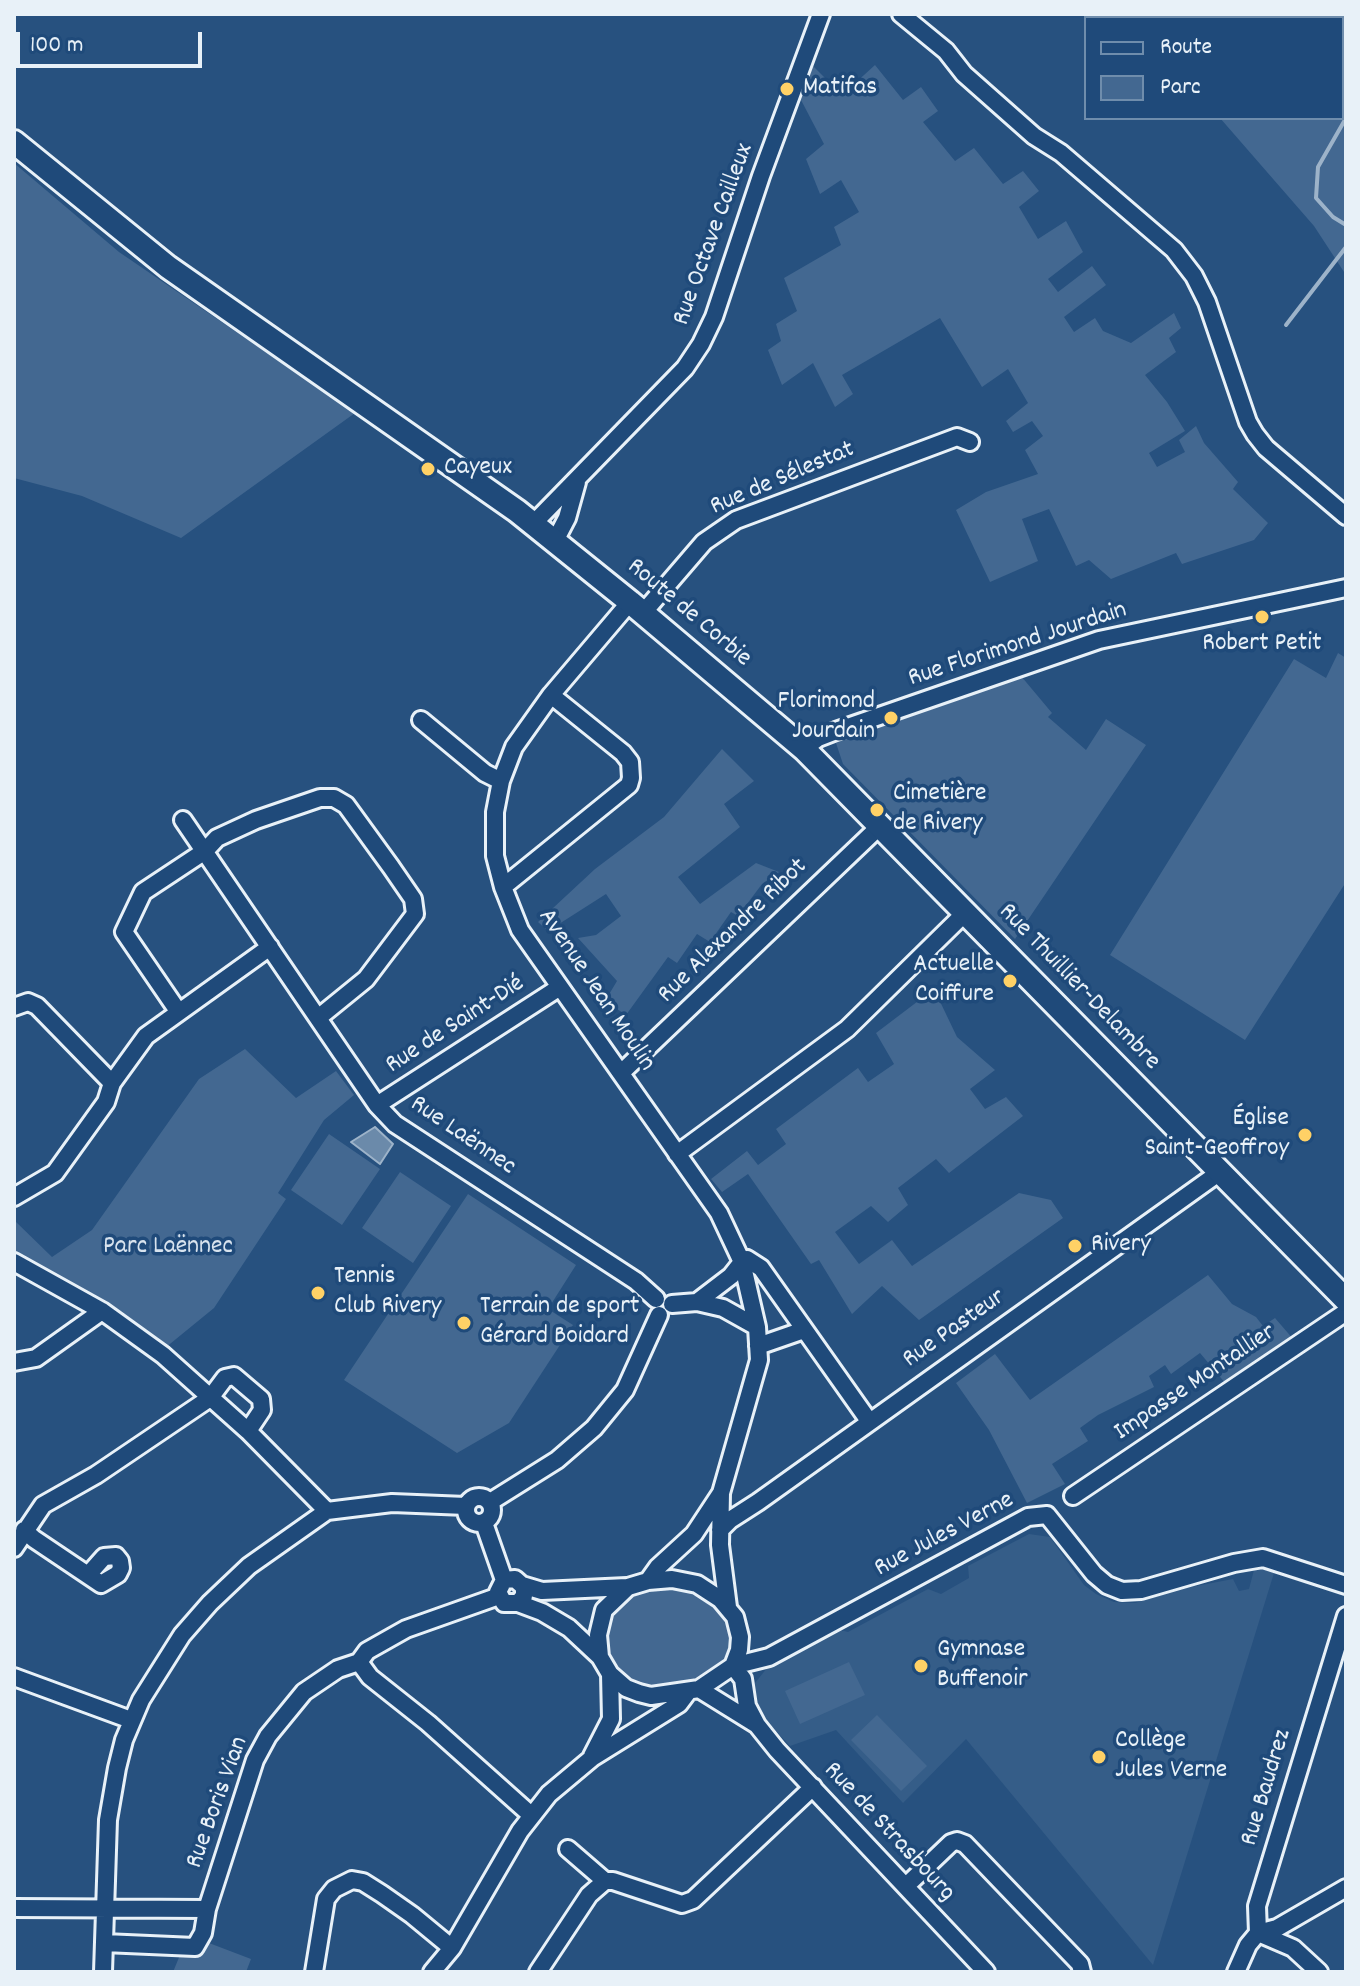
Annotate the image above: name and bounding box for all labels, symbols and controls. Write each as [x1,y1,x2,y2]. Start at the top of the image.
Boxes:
scale bar [20,16,206,66]
legend [1084,16,1344,120]
text: 100 m [30,29,83,63]
text: Route [1160,31,1212,65]
text: Parc [1160,71,1201,105]
place label: Matifas [803,73,877,105]
marker: Matifas [778,80,796,98]
street label: Rue Octave Cailleux [668,140,762,330]
street label: Rue de Sélestat [706,436,860,524]
place label: Cayeux [444,453,512,485]
marker: Cayeux [419,460,437,478]
street label: Route de Corbie [619,553,757,675]
street label: Rue Florimond Jourdain [905,596,1131,696]
marker: Robert Petit [1253,608,1271,626]
place label: Robert Petit [1202,629,1322,661]
place label: Florimond Jourdain [778,687,875,748]
marker: Florimond Jourdain [882,709,900,727]
place label: Cimetière de Rivery [893,779,987,840]
marker: Cimetière de Rivery [868,801,886,819]
street label: Rue Alexandre Ribot [653,853,815,1011]
street label: Rue Thuillier-Delambre [990,898,1166,1078]
street label: Avenue Jean Moulin [529,904,661,1078]
place label: Actuelle Coiffure [913,950,994,1012]
street label: Rue de Saint-Dié [381,970,531,1082]
marker: Actuelle Coiffure [1001,972,1019,990]
street label: Rue Laënnec [403,1090,521,1184]
place label: Église Saint-Geoffroy [1145,1104,1289,1166]
marker: Église Saint-Geoffroy [1296,1126,1314,1144]
place label: Rivery [1091,1230,1151,1262]
park label: Parc Laënnec [103,1232,233,1264]
marker: Rivery [1066,1237,1084,1255]
place label: Tennis Club Rivery [334,1262,441,1324]
street label: Rue Pasteur [898,1283,1012,1377]
marker: Tennis Club Rivery [309,1284,327,1302]
place label: Terrain de sport Gérard Boidard [480,1292,639,1354]
marker: Terrain de sport Gérard Boidard [455,1314,473,1332]
street label: Impasse Montallier [1109,1318,1283,1450]
street label: Rue Jules Verne [870,1486,1020,1586]
place label: Gymnase Buffenoir [937,1635,1028,1696]
marker: Gymnase Buffenoir [912,1657,930,1675]
place label: Collège Jules Verne [1115,1726,1227,1788]
street label: Rue Baudrez [1236,1726,1300,1850]
street label: Rue Boris Vian [181,1733,257,1873]
marker: Collège Jules Verne [1090,1748,1108,1766]
street label: Rue de Strasbourg [815,1757,961,1909]

